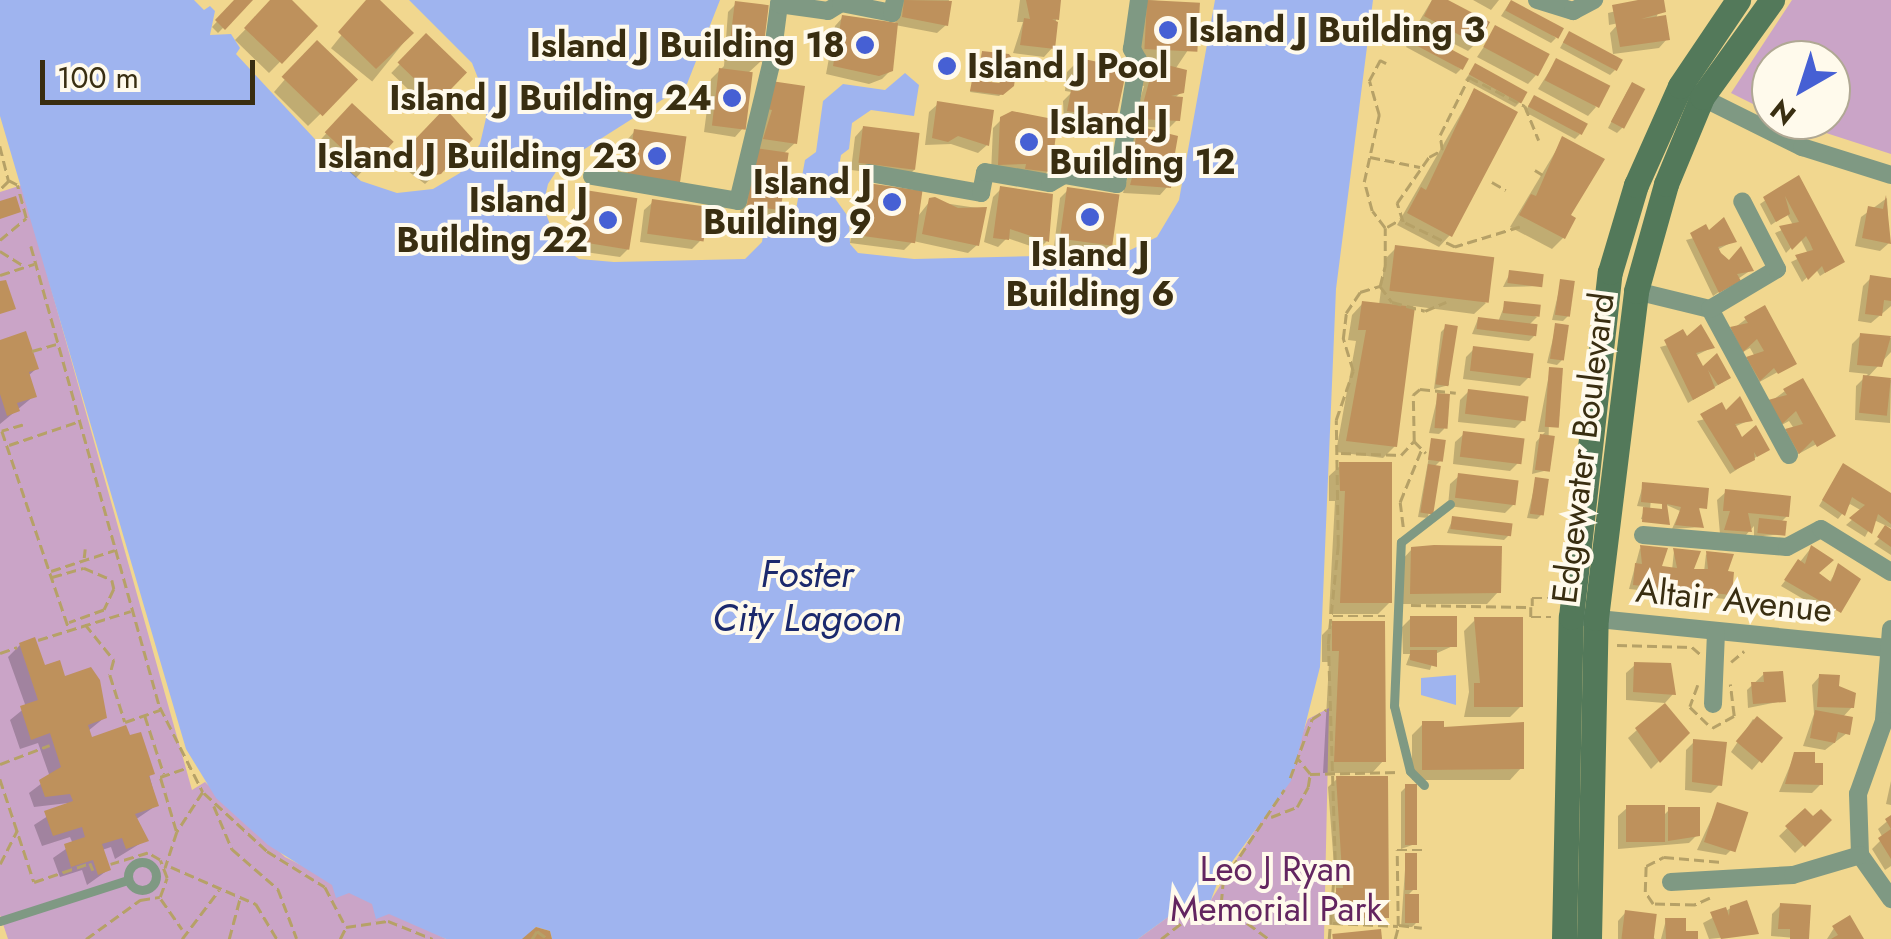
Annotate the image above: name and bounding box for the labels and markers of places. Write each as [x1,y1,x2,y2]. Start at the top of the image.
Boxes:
place label: Island J Building 3 [1188,9,1485,51]
marker: Island J Building 3 [1157,19,1179,41]
place label: Island J Building 18 [530,24,845,66]
marker: Island J Building 18 [854,34,876,56]
place label: Island J Pool [967,45,1168,87]
marker: Island J Pool [936,55,958,77]
place label: Island J Building 24 [389,77,712,119]
marker: Island J Building 24 [721,87,743,109]
place label: Island J Building 12 [1049,101,1235,183]
marker: Island J Building 12 [1018,131,1040,153]
place label: Island J Building 23 [317,135,637,177]
marker: Island J Building 23 [646,145,668,167]
place label: Island J Building 9 [703,161,872,243]
place label: Island J Building 22 [396,179,588,261]
marker: Island J Building 9 [881,191,903,213]
marker: Island J Building 6 [1079,206,1101,228]
marker: Island J Building 22 [597,209,619,231]
place label: Island J Building 6 [1005,233,1175,315]

